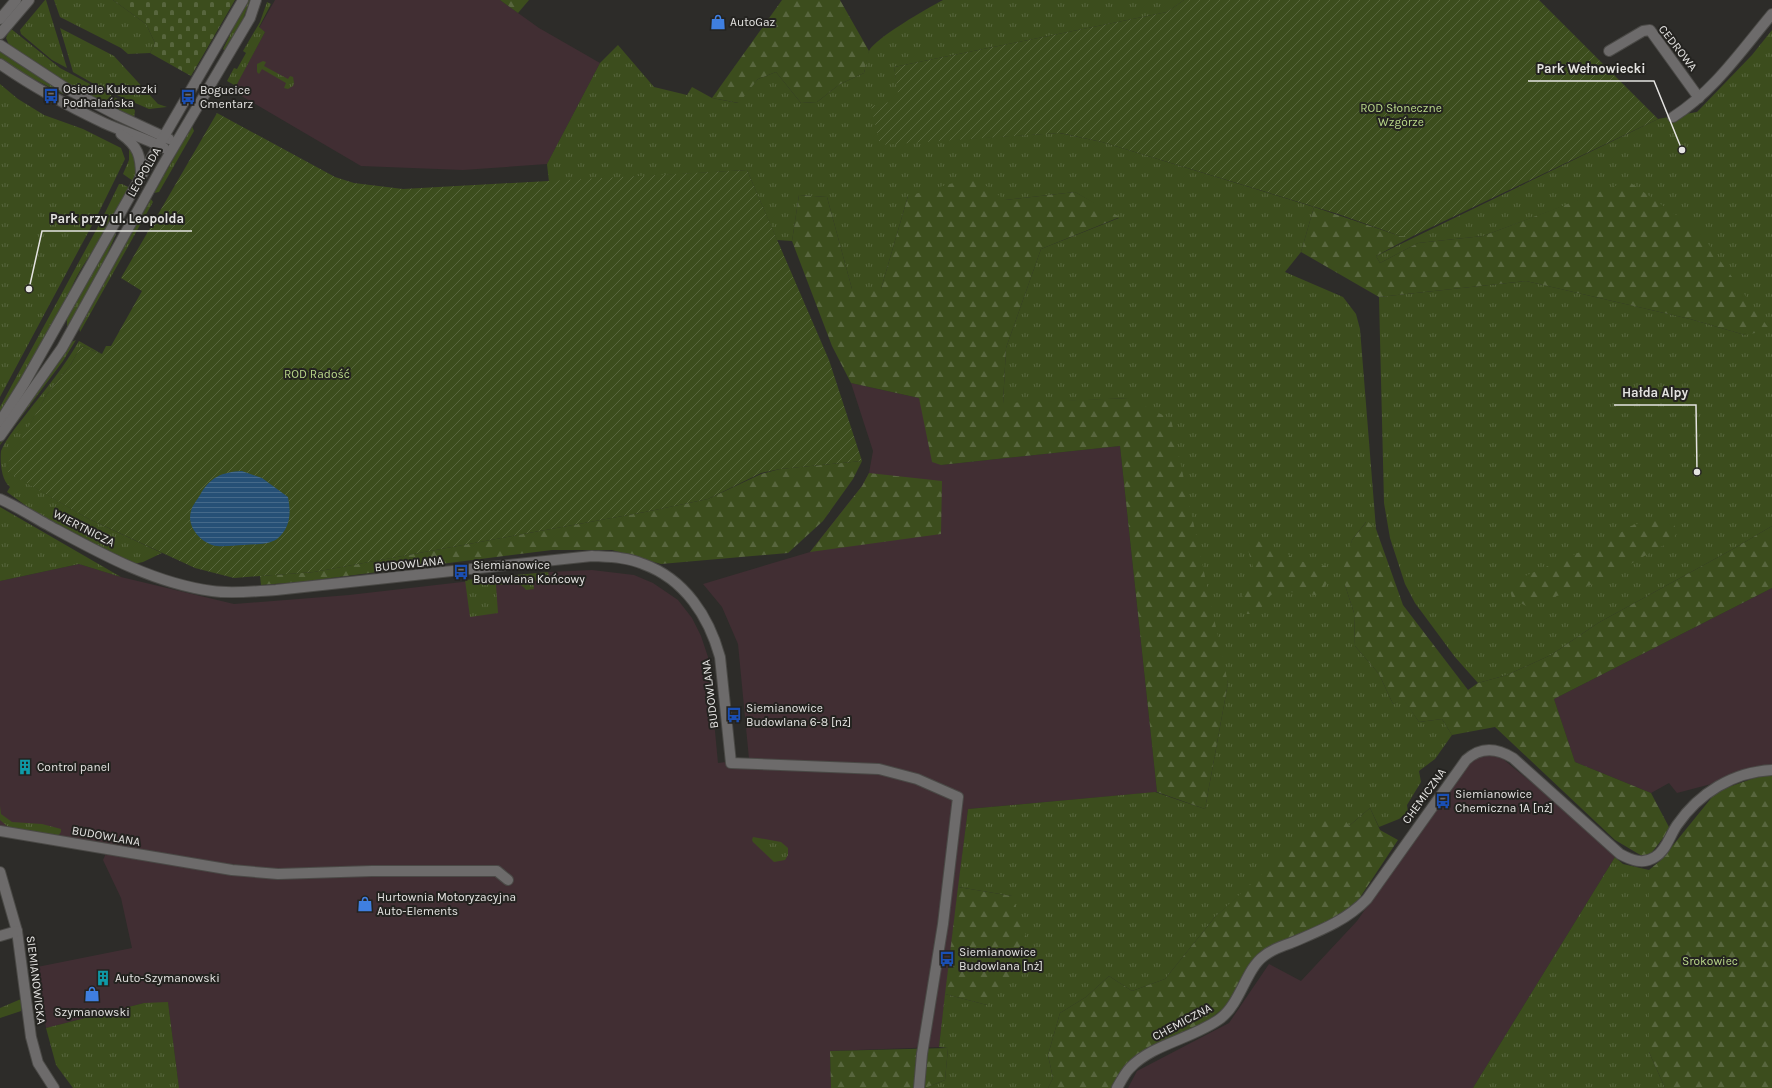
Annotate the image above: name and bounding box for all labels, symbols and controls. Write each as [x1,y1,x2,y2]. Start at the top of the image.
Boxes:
shop icon: AutoGaz [709,13,727,31]
place label: AutoGaz [730,15,776,29]
street label: CEDROWA [1656,22,1700,74]
callout: Park Wełnowiecki [1528,56,1654,81]
text: Park Wełnowiecki [1536,61,1646,76]
place label: Osiedle Kukuczki Podhalańska [63,82,157,110]
place label: Bogucice Cmentarz [200,83,253,111]
bus stop icon: Osiedle Kukuczki Podhalańska [42,87,60,105]
bus stop icon: Bogucice Cmentarz [179,88,197,106]
park label: ROD Słoneczne Wzgórze [1360,101,1442,129]
street label: LEOPOLDA [124,145,164,199]
callout: Park przy ul. Leopolda [42,206,192,231]
text: Park przy ul. Leopolda [50,211,184,226]
park label: ROD Radość [284,367,350,381]
callout: Hałda Alpy [1614,380,1696,405]
text: Hałda Alpy [1622,385,1689,400]
street label: WIERTNICZA [51,507,117,550]
street label: BUDOWLANA [374,553,444,575]
place label: Siemianowice Budowlana Końcowy [473,558,585,586]
bus stop icon: Siemianowice Budowlana Końcowy [452,563,470,581]
street label: BUDOWLANA [699,659,721,729]
place label: Siemianowice Budowlana 6-8 [nż] [746,701,851,729]
bus stop icon: Siemianowice Budowlana 6-8 [nż] [725,706,743,724]
building icon: Control panel [16,758,34,776]
place label: Control panel [37,760,110,774]
street label: CHEMICZNA [1399,765,1449,826]
place label: Siemianowice Chemiczna 1A [nż] [1455,787,1553,815]
bus stop icon: Siemianowice Chemiczna 1A [nż] [1434,792,1452,810]
street label: BUDOWLANA [71,823,141,849]
place label: Hurtownia Motoryzacyjna Auto-Elements [377,890,516,918]
shop icon: Hurtownia Motoryzacyjna Auto-Elements [356,895,374,913]
street label: SIEMIANOWICKA [24,935,48,1025]
place label: Siemianowice Budowlana [nż] [959,945,1043,973]
bus stop icon: Siemianowice Budowlana [nż] [938,950,956,968]
park label: Srokowiec [1682,954,1738,968]
building icon: Auto-Szymanowski [94,969,112,987]
place label: Auto-Szymanowski [115,971,220,985]
shop icon: Szymanowski [83,985,101,1003]
street label: CHEMICZNA [1150,1000,1214,1043]
place label: Szymanowski [54,1005,130,1019]

